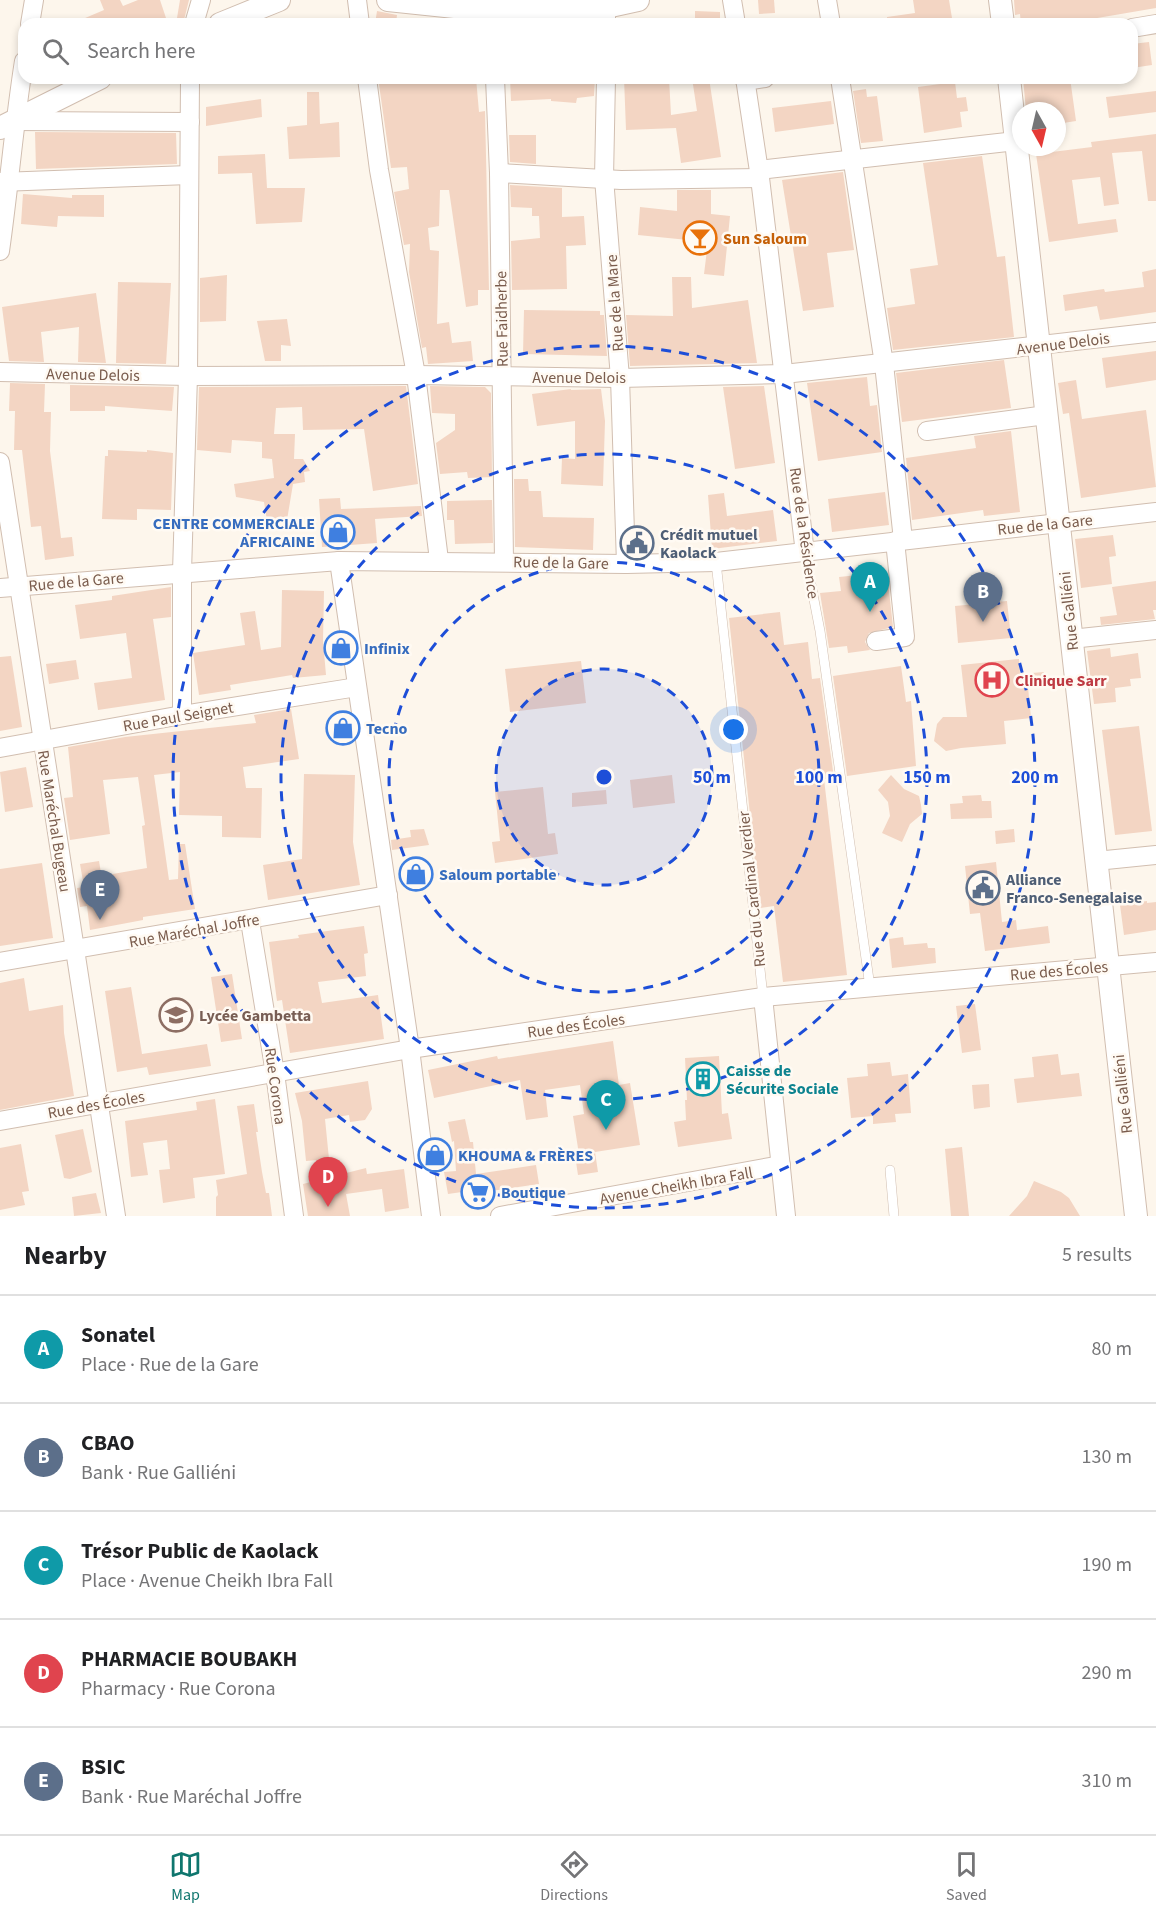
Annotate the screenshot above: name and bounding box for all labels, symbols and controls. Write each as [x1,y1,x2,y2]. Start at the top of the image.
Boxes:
search box [18,18,1138,84]
icon: search [39,35,72,68]
text: Search here [87,35,195,67]
north arrow [1012,102,1066,156]
bar icon: Sun Saloum [682,220,718,256]
place label: Sun Saloum [723,228,807,250]
street label: Rue de la Mare [601,254,629,352]
street label: Rue Faidherbe [490,271,514,367]
street label: Avenue Delois [1015,327,1111,361]
street label: Avenue Delois [46,363,140,387]
street label: Avenue Delois [532,367,626,389]
street label: Rue de la Résidence [784,466,824,600]
street label: Rue de la Gare [996,509,1094,541]
place label: CENTRE COMMERCIALE AFRICAINE [153,513,315,553]
shop icon: CENTRE COMMERCIALE AFRICAINE [320,514,356,550]
place label: Crédit mutuel Kaolack [660,524,758,564]
public building icon: Crédit mutuel Kaolack [619,525,655,561]
street label: Rue de la Gare [513,551,609,575]
pin: A [850,562,890,612]
street label: Rue de la Gare [28,567,125,597]
street label: Rue Galliéni [1054,570,1084,652]
pin: B [964,572,1002,622]
shop icon: Infinix [323,630,359,666]
place label: Infinix [364,638,410,660]
hospital icon: Clinique Sarr [974,662,1010,698]
place label: Clinique Sarr [1015,670,1107,692]
street label: Rue Paul Seignet [121,696,236,738]
shop icon: Tecno [325,710,361,746]
your location [719,715,748,744]
place label: Tecno [366,718,408,740]
street label: Rue Maréchal Bugeau [32,748,76,894]
text: 50 m [693,765,731,790]
text: 100 m [795,765,843,790]
text: 150 m [903,765,951,790]
text: 200 m [1011,765,1059,790]
centre of rings [594,767,614,787]
street label: Rue du Cardinal Verdier [733,809,771,968]
shop icon: Saloum portable [398,856,434,892]
place label: Saloum portable [439,864,556,886]
place label: Alliance Franco-Senegalaise [1005,869,1142,909]
pin: E [80,870,120,920]
public building icon: Alliance Franco-Senegalaise [965,870,1001,906]
street label: Rue Maréchal Joffre [127,909,261,953]
street label: Rue des Écoles [1009,956,1109,986]
school or university icon: Lycée Gambetta [158,997,194,1033]
place label: Lycée Gambetta [199,1005,311,1027]
street label: Rue des Écoles [526,1008,627,1044]
street label: Rue Corona [259,1046,291,1126]
street label: Rue Galliéni [1108,1053,1138,1135]
place label: Caisse de Sécurite Sociale [726,1060,839,1100]
building icon: Caisse de Sécurite Sociale [685,1061,721,1097]
pin: C [586,1080,626,1130]
street label: Rue des Écoles [46,1086,147,1124]
shop icon: KHOUMA & FRÈRES [417,1137,453,1173]
place label: KHOUMA & FRÈRES [458,1145,593,1167]
pin: D [308,1158,348,1207]
street label: Avenue Cheikh Ibra Fall [598,1162,754,1210]
supermarket icon: Boutique [460,1174,496,1210]
place label: Boutique [501,1182,566,1204]
text: Nearby [24,1237,107,1274]
text: 5 results [1062,1241,1132,1269]
text: Sonatel [81,1319,155,1351]
text: A [38,1335,49,1363]
text: 80 m [1092,1335,1132,1363]
text: Place · Rue de la Gare [81,1351,259,1379]
text: CBAO [81,1427,135,1459]
text: B [37,1443,50,1471]
text: 130 m [1082,1443,1132,1471]
text: Bank · Rue Galliéni [81,1459,236,1487]
text: Trésor Public de Kaolack [81,1535,319,1567]
text: C [38,1551,49,1579]
text: 190 m [1082,1551,1132,1579]
text: Place · Avenue Cheikh Ibra Fall [81,1567,333,1595]
text: PHARMACIE BOUBAKH [81,1643,297,1675]
text: D [37,1659,50,1687]
text: 290 m [1082,1659,1132,1687]
text: Pharmacy · Rue Corona [81,1675,276,1703]
text: BSIC [81,1751,126,1783]
text: E [38,1767,49,1795]
text: 310 m [1082,1767,1132,1795]
text: Bank · Rue Maréchal Joffre [81,1783,302,1811]
tab: Map [169,1848,202,1906]
tab: Directions [540,1848,608,1906]
tab: Saved [946,1848,987,1906]

